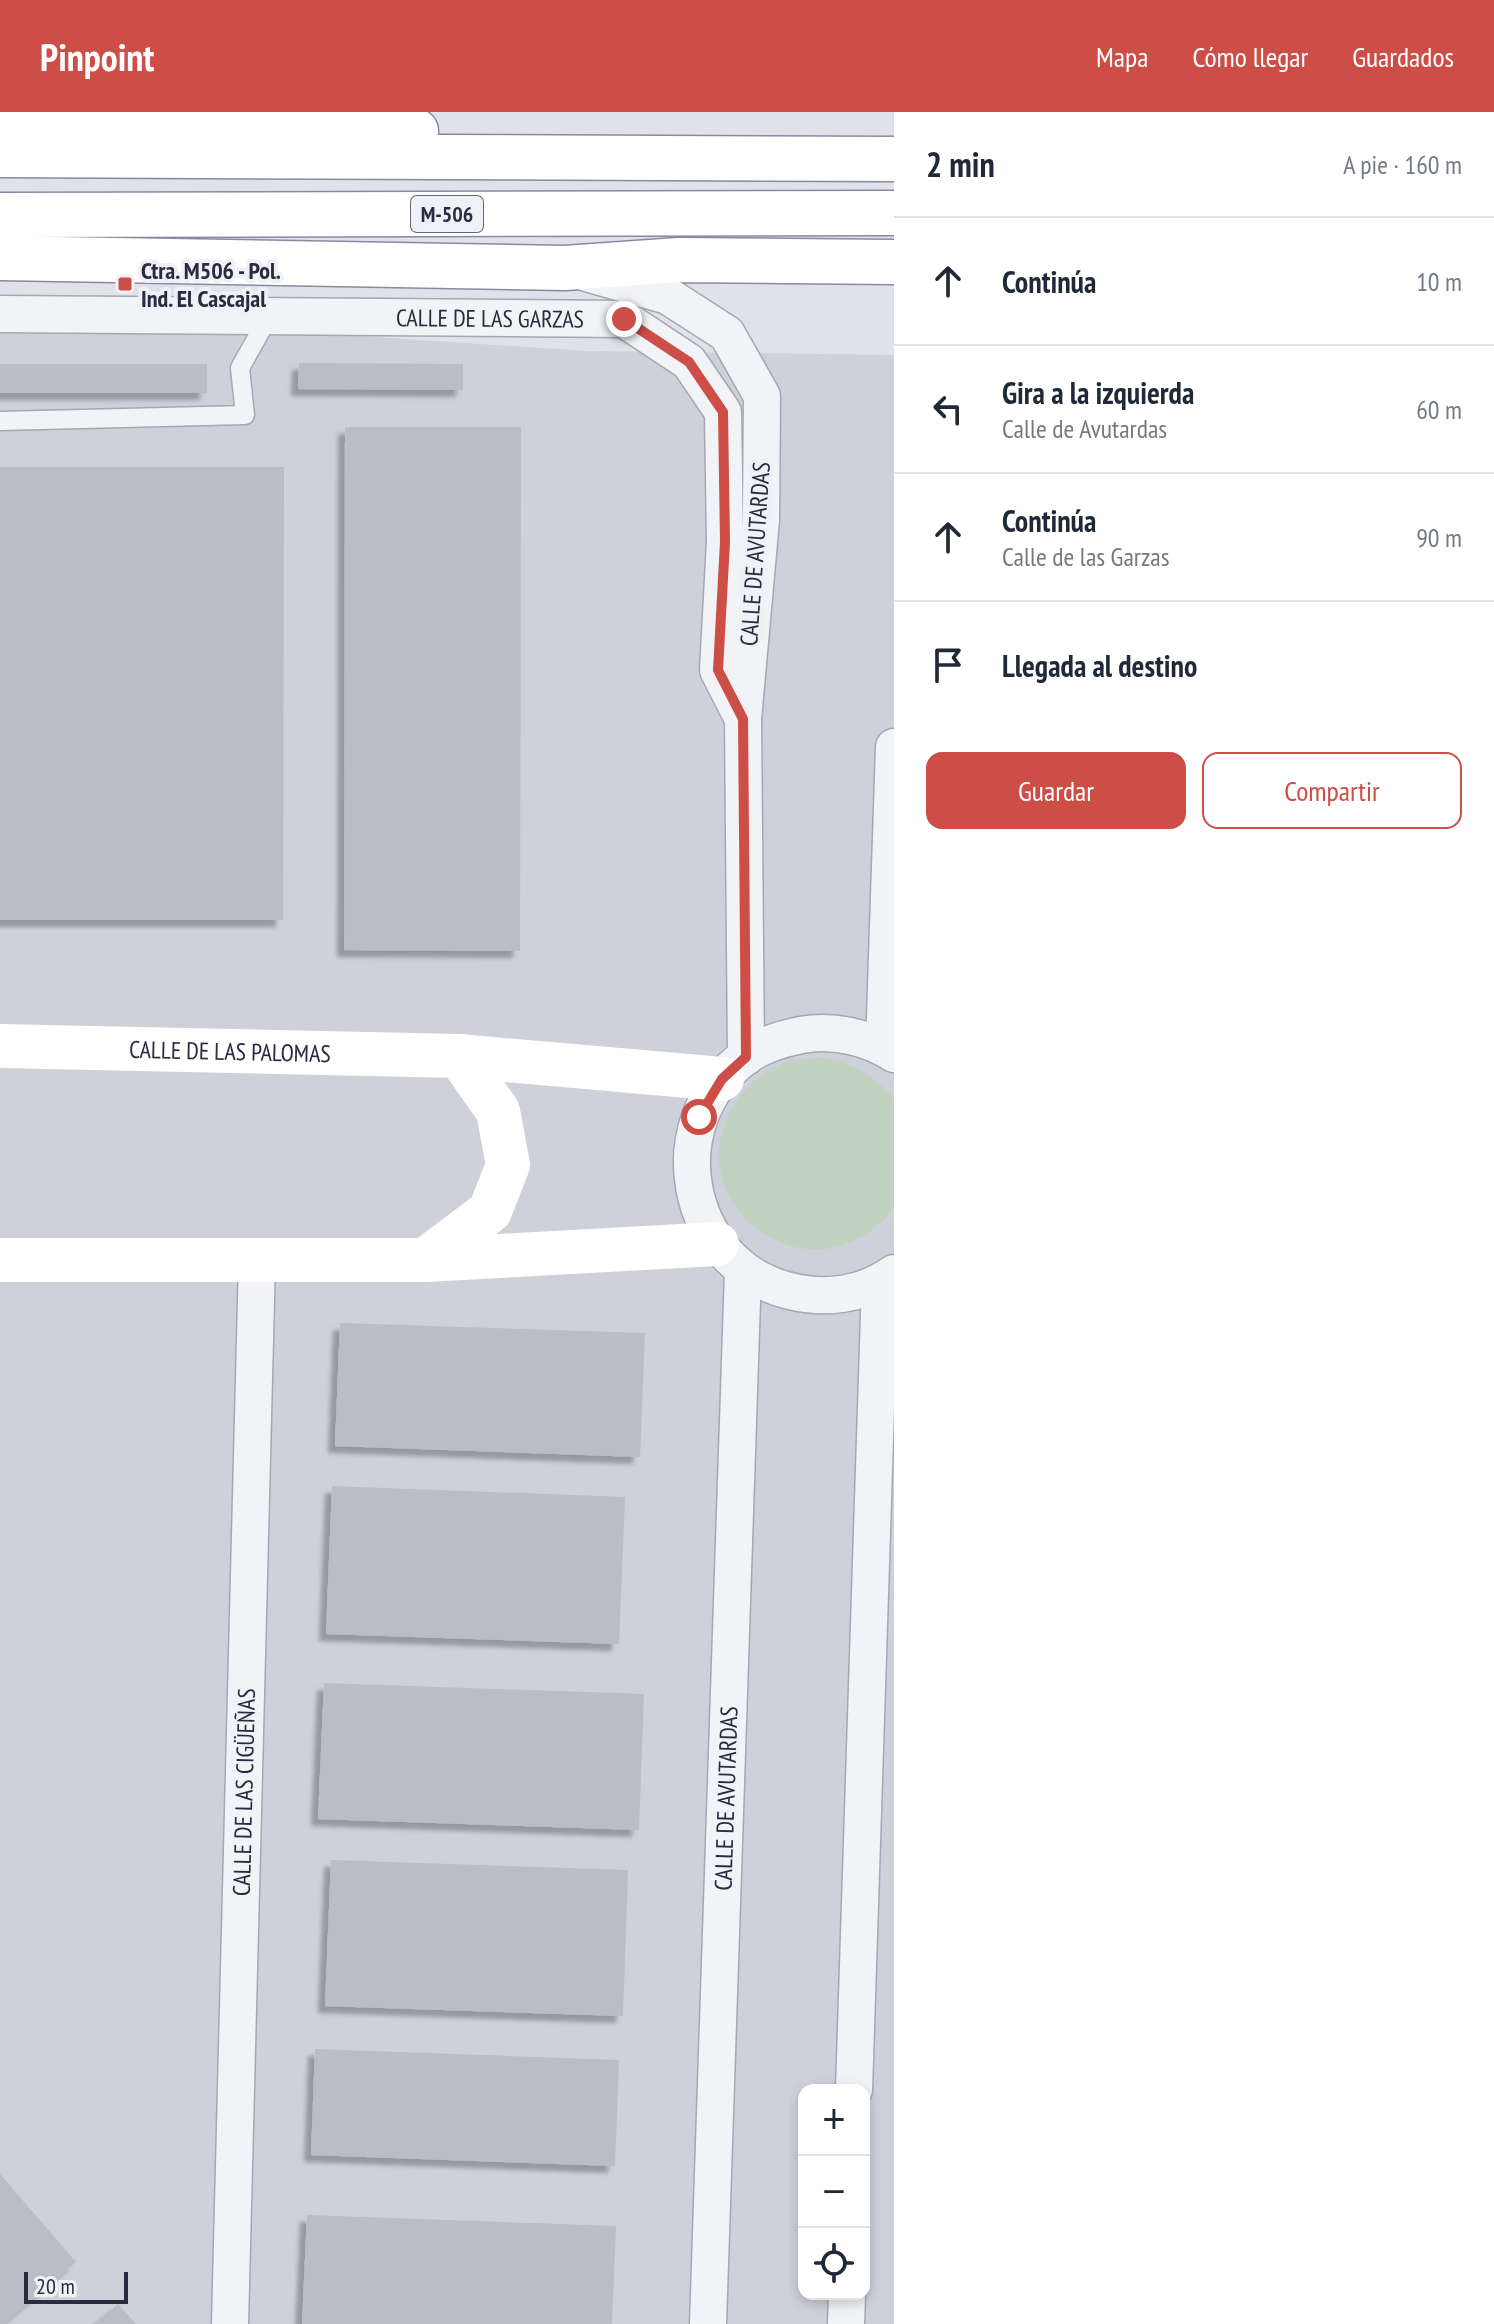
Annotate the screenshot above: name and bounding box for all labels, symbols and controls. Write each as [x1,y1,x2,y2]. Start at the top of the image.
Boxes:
text: Pinpoint [40,32,154,81]
text: Mapa [1096,38,1148,75]
text: Cómo llegar [1192,38,1308,75]
text: Guardados [1352,38,1454,75]
text: 2 min [926,142,995,186]
text: A pie · 160 m [1343,148,1462,181]
road number: M-506 [411,196,483,232]
place label: Ctra. M506 - Pol. Ind. El Cascajal [141,255,281,314]
icon: ahead [926,259,970,303]
text: Continúa [1002,262,1096,301]
text: 10 m [1416,265,1462,298]
marker: Ctra. M506 - Pol. Ind. El Cascajal [116,275,134,293]
route end [606,301,642,337]
street label: CALLE DE LAS GARZAS [396,302,584,334]
text: Gira a la izquierda [1002,373,1194,412]
icon: left [926,387,970,431]
text: 60 m [1416,393,1462,426]
text: Calle de Avutardas [1002,412,1167,445]
street label: CALLE DE AVUTARDAS [733,461,777,647]
text: Continúa [1002,501,1096,540]
icon: ahead [926,515,970,559]
text: 90 m [1416,521,1462,554]
text: Calle de las Garzas [1002,540,1169,573]
icon: arrive [926,643,970,687]
text: Llegada al destino [1002,646,1197,685]
button: Guardar [926,752,1186,829]
button: Compartir [1202,752,1462,829]
street label: CALLE DE LAS PALOMAS [129,1033,331,1069]
route start [681,1099,717,1135]
street label: CALLE DE LAS CIGÜEÑAS [225,1688,262,1896]
street label: CALLE DE AVUTARDAS [707,1706,744,1891]
map controls [798,2084,870,2300]
button: + [798,2084,870,2156]
button: − [798,2156,870,2228]
button: locate [798,2228,870,2300]
scale bar [24,2268,128,2304]
text: 20 m [36,2272,75,2300]

